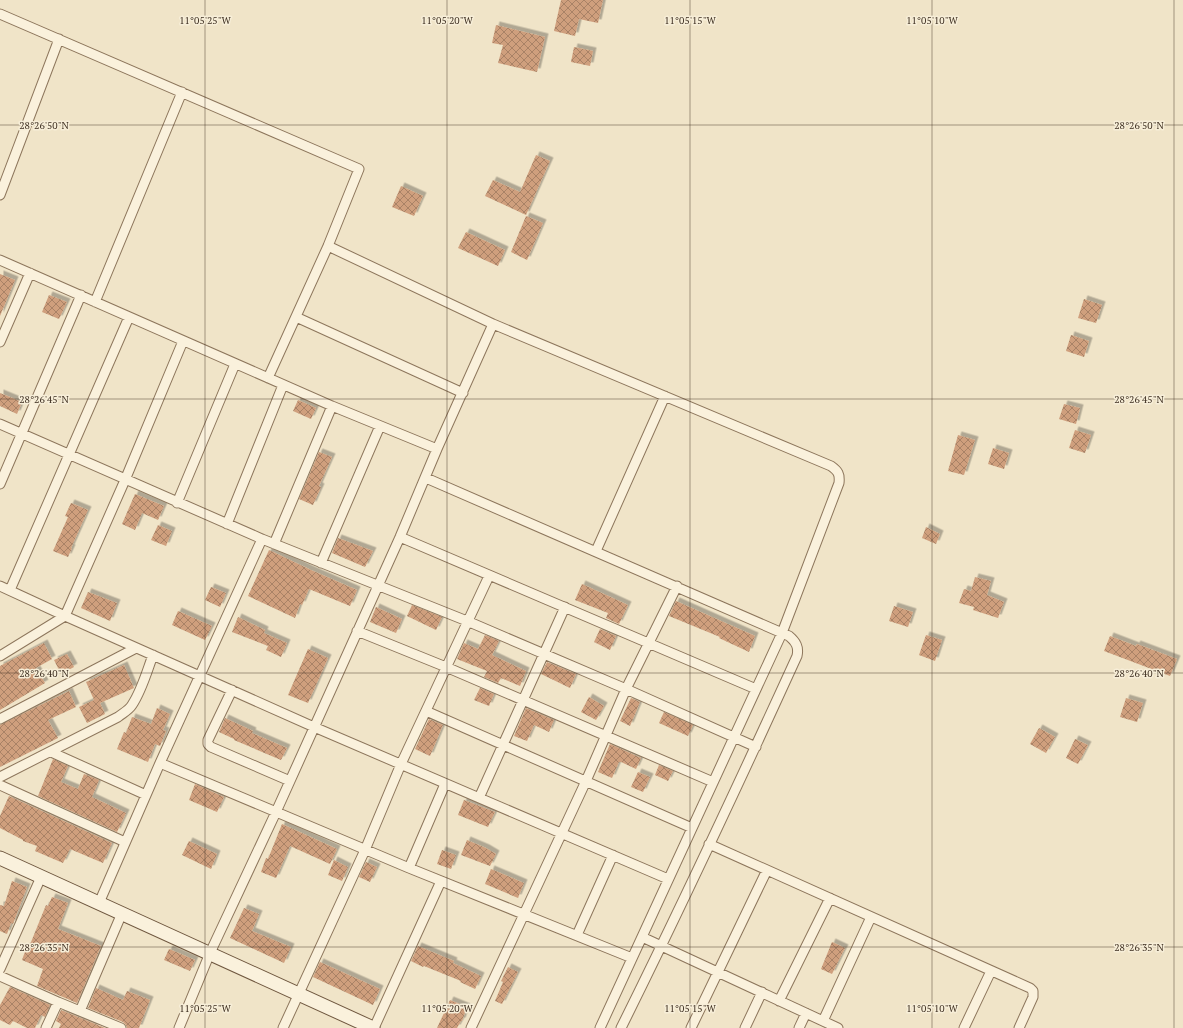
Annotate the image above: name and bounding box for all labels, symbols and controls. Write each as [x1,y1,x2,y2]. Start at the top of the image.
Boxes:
text: 11°05'25"W [179,14,231,27]
text: 11°05'20"W [421,14,473,27]
text: 11°05'15"W [664,14,716,27]
text: 11°05'10"W [906,14,958,27]
text: 28°26'50"N [19,119,69,132]
text: 28°26'50"N [1114,119,1164,132]
text: 28°26'45"N [19,393,69,406]
text: 28°26'45"N [1114,393,1164,406]
text: 28°26'40"N [19,667,69,680]
text: 28°26'40"N [1114,667,1164,680]
text: 28°26'35"N [19,941,69,954]
text: 28°26'35"N [1114,941,1164,954]
text: 11°05'25"W [179,1002,231,1015]
text: 11°05'20"W [421,1002,473,1015]
text: 11°05'15"W [664,1002,716,1015]
text: 11°05'10"W [906,1002,958,1015]

